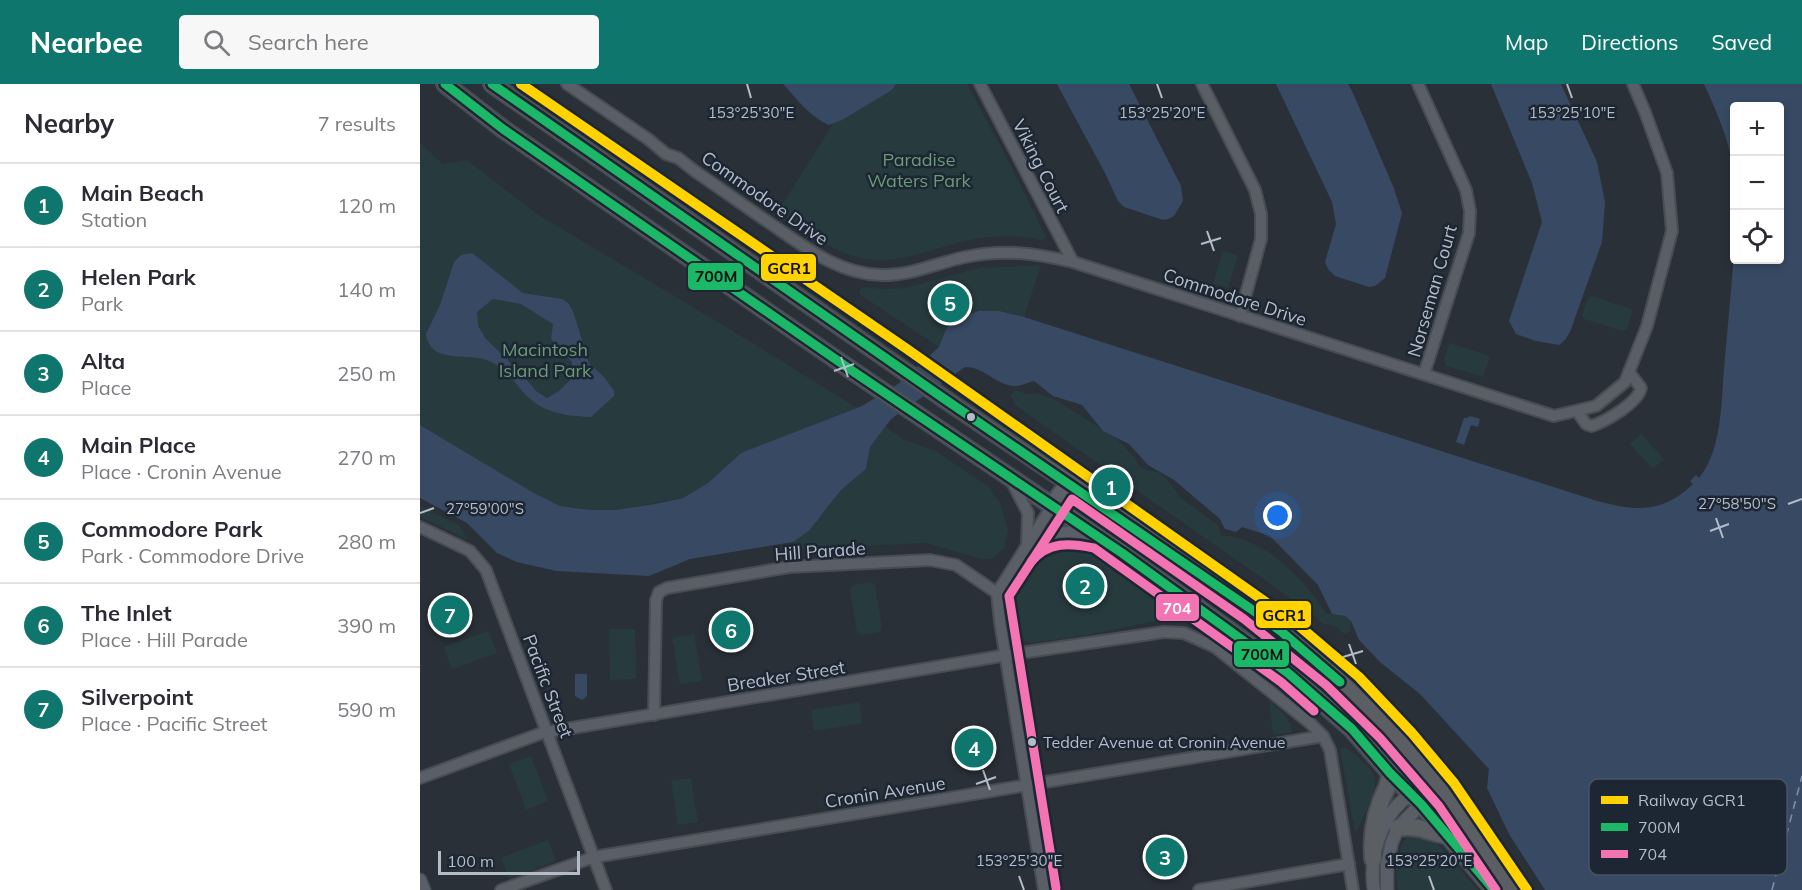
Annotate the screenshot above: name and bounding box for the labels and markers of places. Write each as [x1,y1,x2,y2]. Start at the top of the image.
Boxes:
pin: 5 [930,280,970,326]
unlabelled marker [965,411,977,423]
pin: 1 [1092,464,1130,510]
pin: 2 [1066,564,1104,608]
pin: 7 [430,592,470,638]
pin: 6 [712,608,750,652]
pin: 4 [954,726,994,770]
place label: Tedder Avenue at Cronin Avenue [1043,732,1286,752]
marker: Tedder Avenue at Cronin Avenue [1026,736,1038,748]
pin: 3 [1146,834,1184,880]

